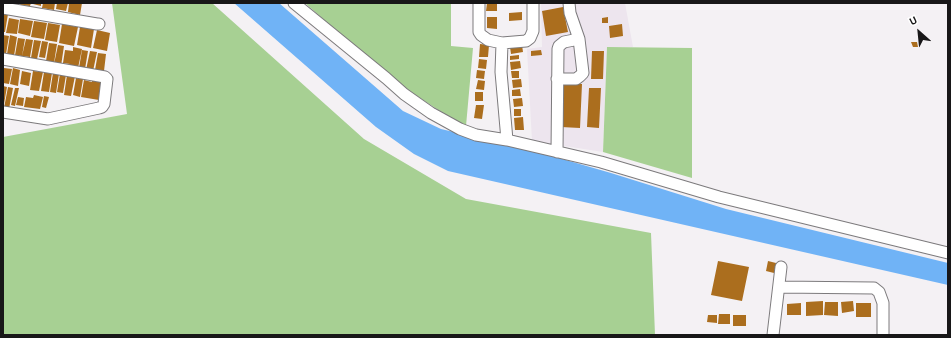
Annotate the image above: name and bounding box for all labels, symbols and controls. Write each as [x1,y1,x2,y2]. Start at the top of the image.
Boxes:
north arrow [899,12,939,52]
text: U [908,14,919,27]

